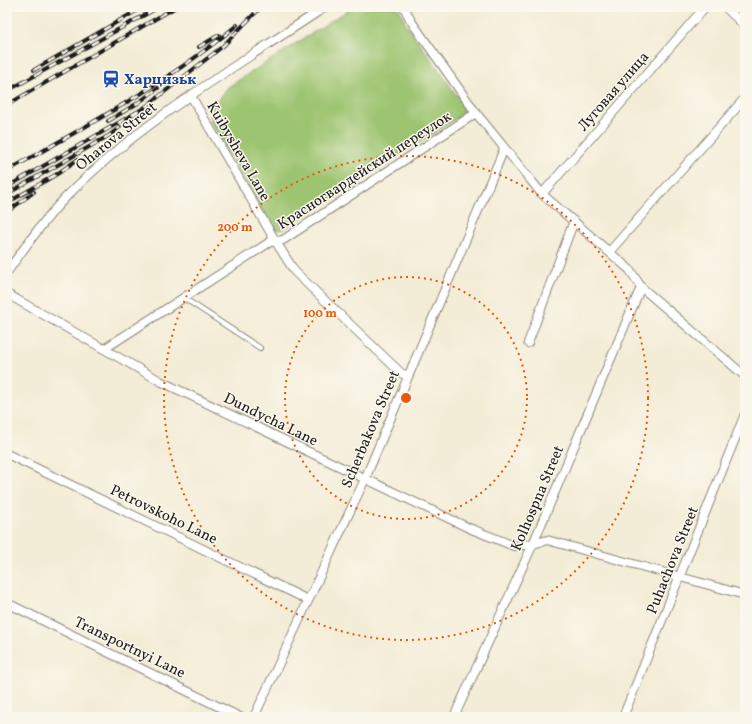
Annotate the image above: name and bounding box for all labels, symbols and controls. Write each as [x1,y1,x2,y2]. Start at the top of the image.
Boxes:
street label: Луговая улица [574,48,655,136]
station icon: Харцизьк [101,69,121,89]
place label: Харцизьк [124,70,196,91]
street label: Oharova Street [72,98,162,177]
street label: Kuibysheva Lane [201,98,275,205]
street label: Красногвардейский переулок [274,107,456,236]
text: 200 m [217,220,253,236]
text: 100 m [303,306,337,322]
street label: Scherbakova Street [337,367,406,492]
street label: Dundycha Lane [220,388,321,452]
centre of rings [399,391,413,405]
street label: Kolhospna Street [507,443,570,554]
street label: Petrovskoho Lane [106,480,220,550]
street label: Puhachova Street [642,504,705,618]
street label: Transportnyi Lane [70,612,188,684]

